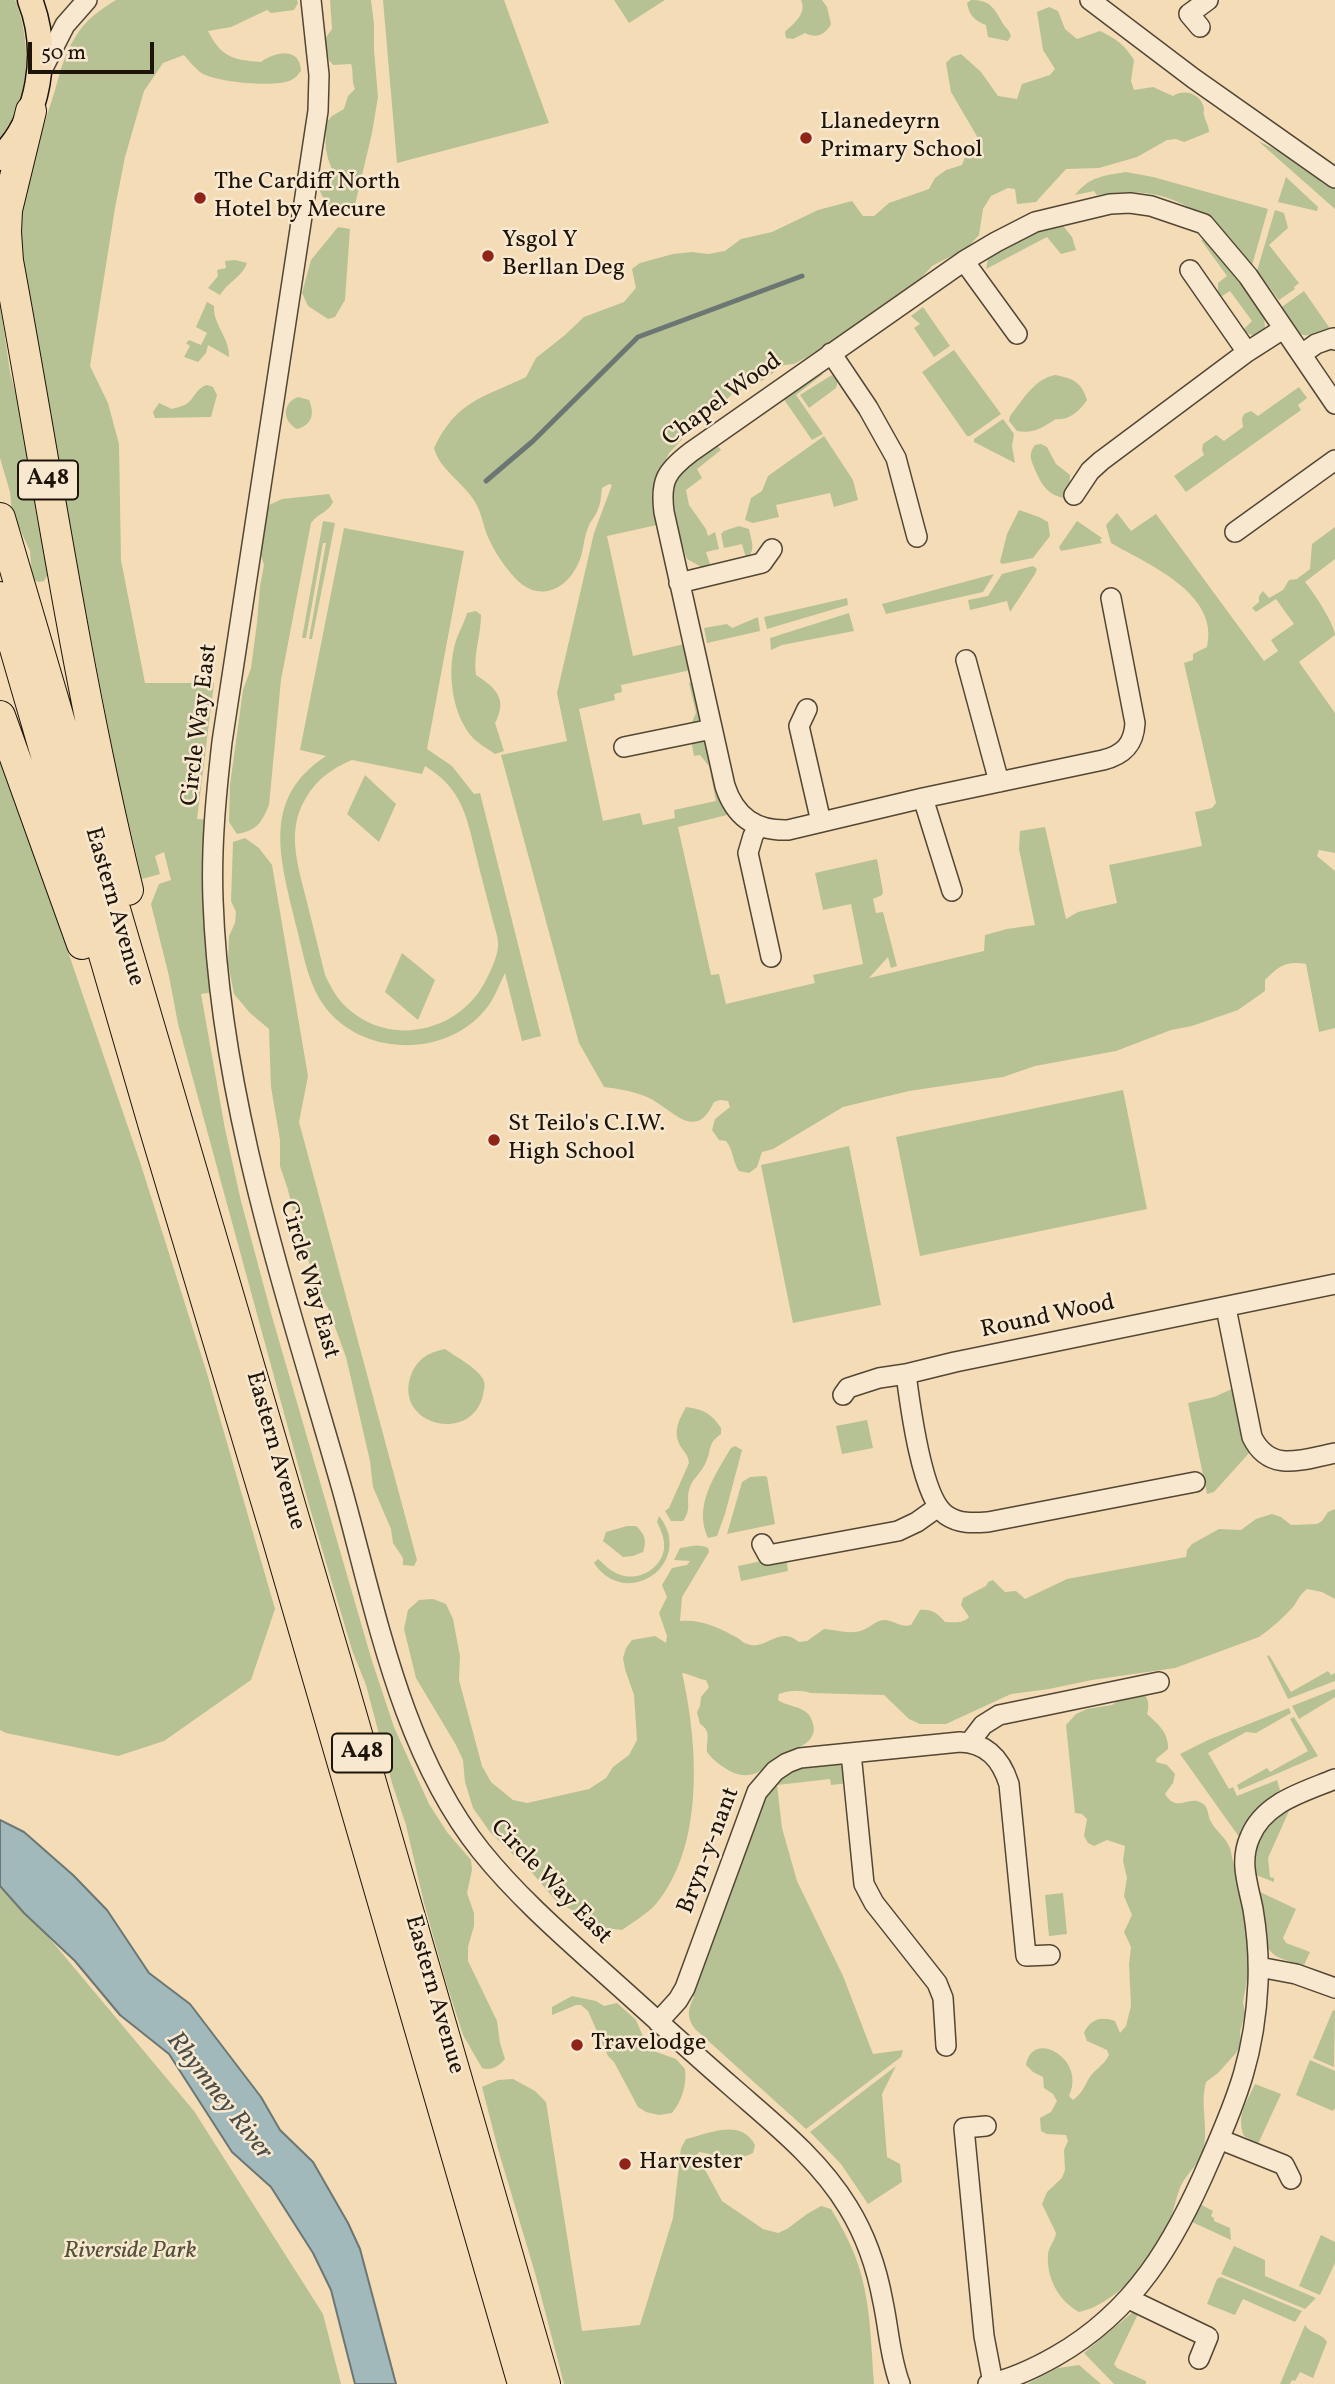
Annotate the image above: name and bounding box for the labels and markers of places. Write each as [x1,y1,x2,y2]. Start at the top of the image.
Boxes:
place label: Llanedeyrn Primary School [820,110,982,166]
marker: Llanedeyrn Primary School [798,130,814,146]
place label: The Cardiff North Hotel by Mecure [214,170,401,226]
marker: The Cardiff North Hotel by Mecure [192,190,208,206]
place label: Ysgol Y Berllan Deg [502,228,625,284]
marker: Ysgol Y Berllan Deg [480,248,496,264]
place label: St Teilo's C.I.W. High School [508,1112,665,1168]
marker: St Teilo's C.I.W. High School [486,1132,502,1148]
place label: Travelodge [591,2031,706,2059]
marker: Travelodge [569,2037,585,2053]
place label: Harvester [639,2150,743,2178]
marker: Harvester [617,2156,633,2172]

